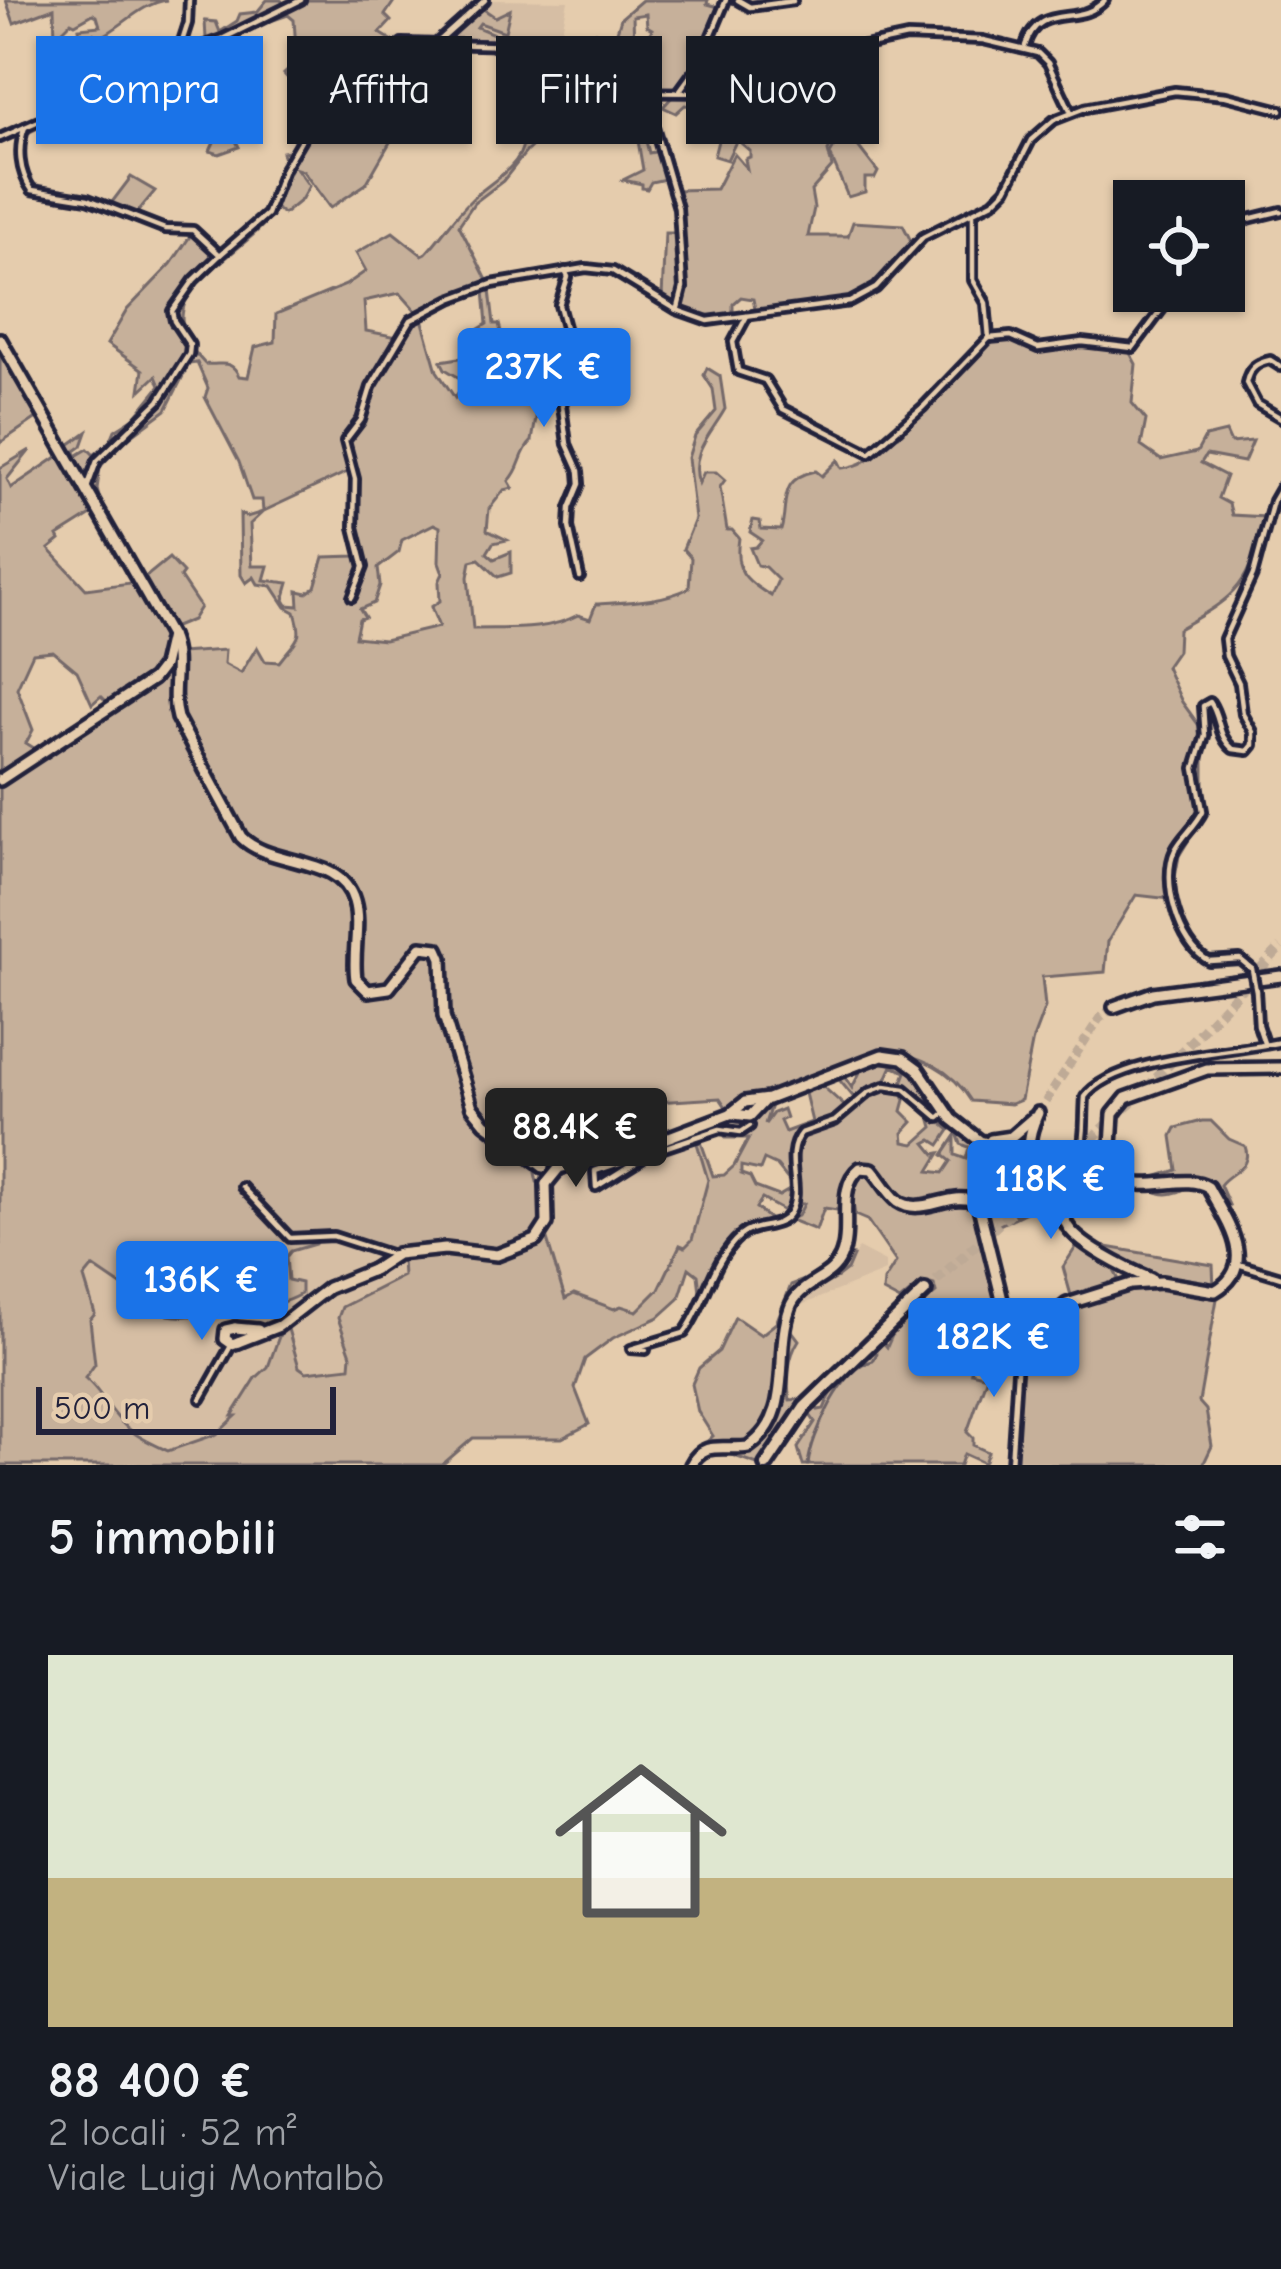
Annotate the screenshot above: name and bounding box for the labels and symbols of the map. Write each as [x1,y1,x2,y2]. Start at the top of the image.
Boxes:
pin: 237K € [446,328,642,430]
pin: 88.4K € [465,1088,687,1190]
pin: 118K € [953,1140,1149,1242]
pin: 136K € [104,1241,300,1343]
pin: 182K € [896,1298,1092,1400]
scale bar [36,1381,336,1434]

